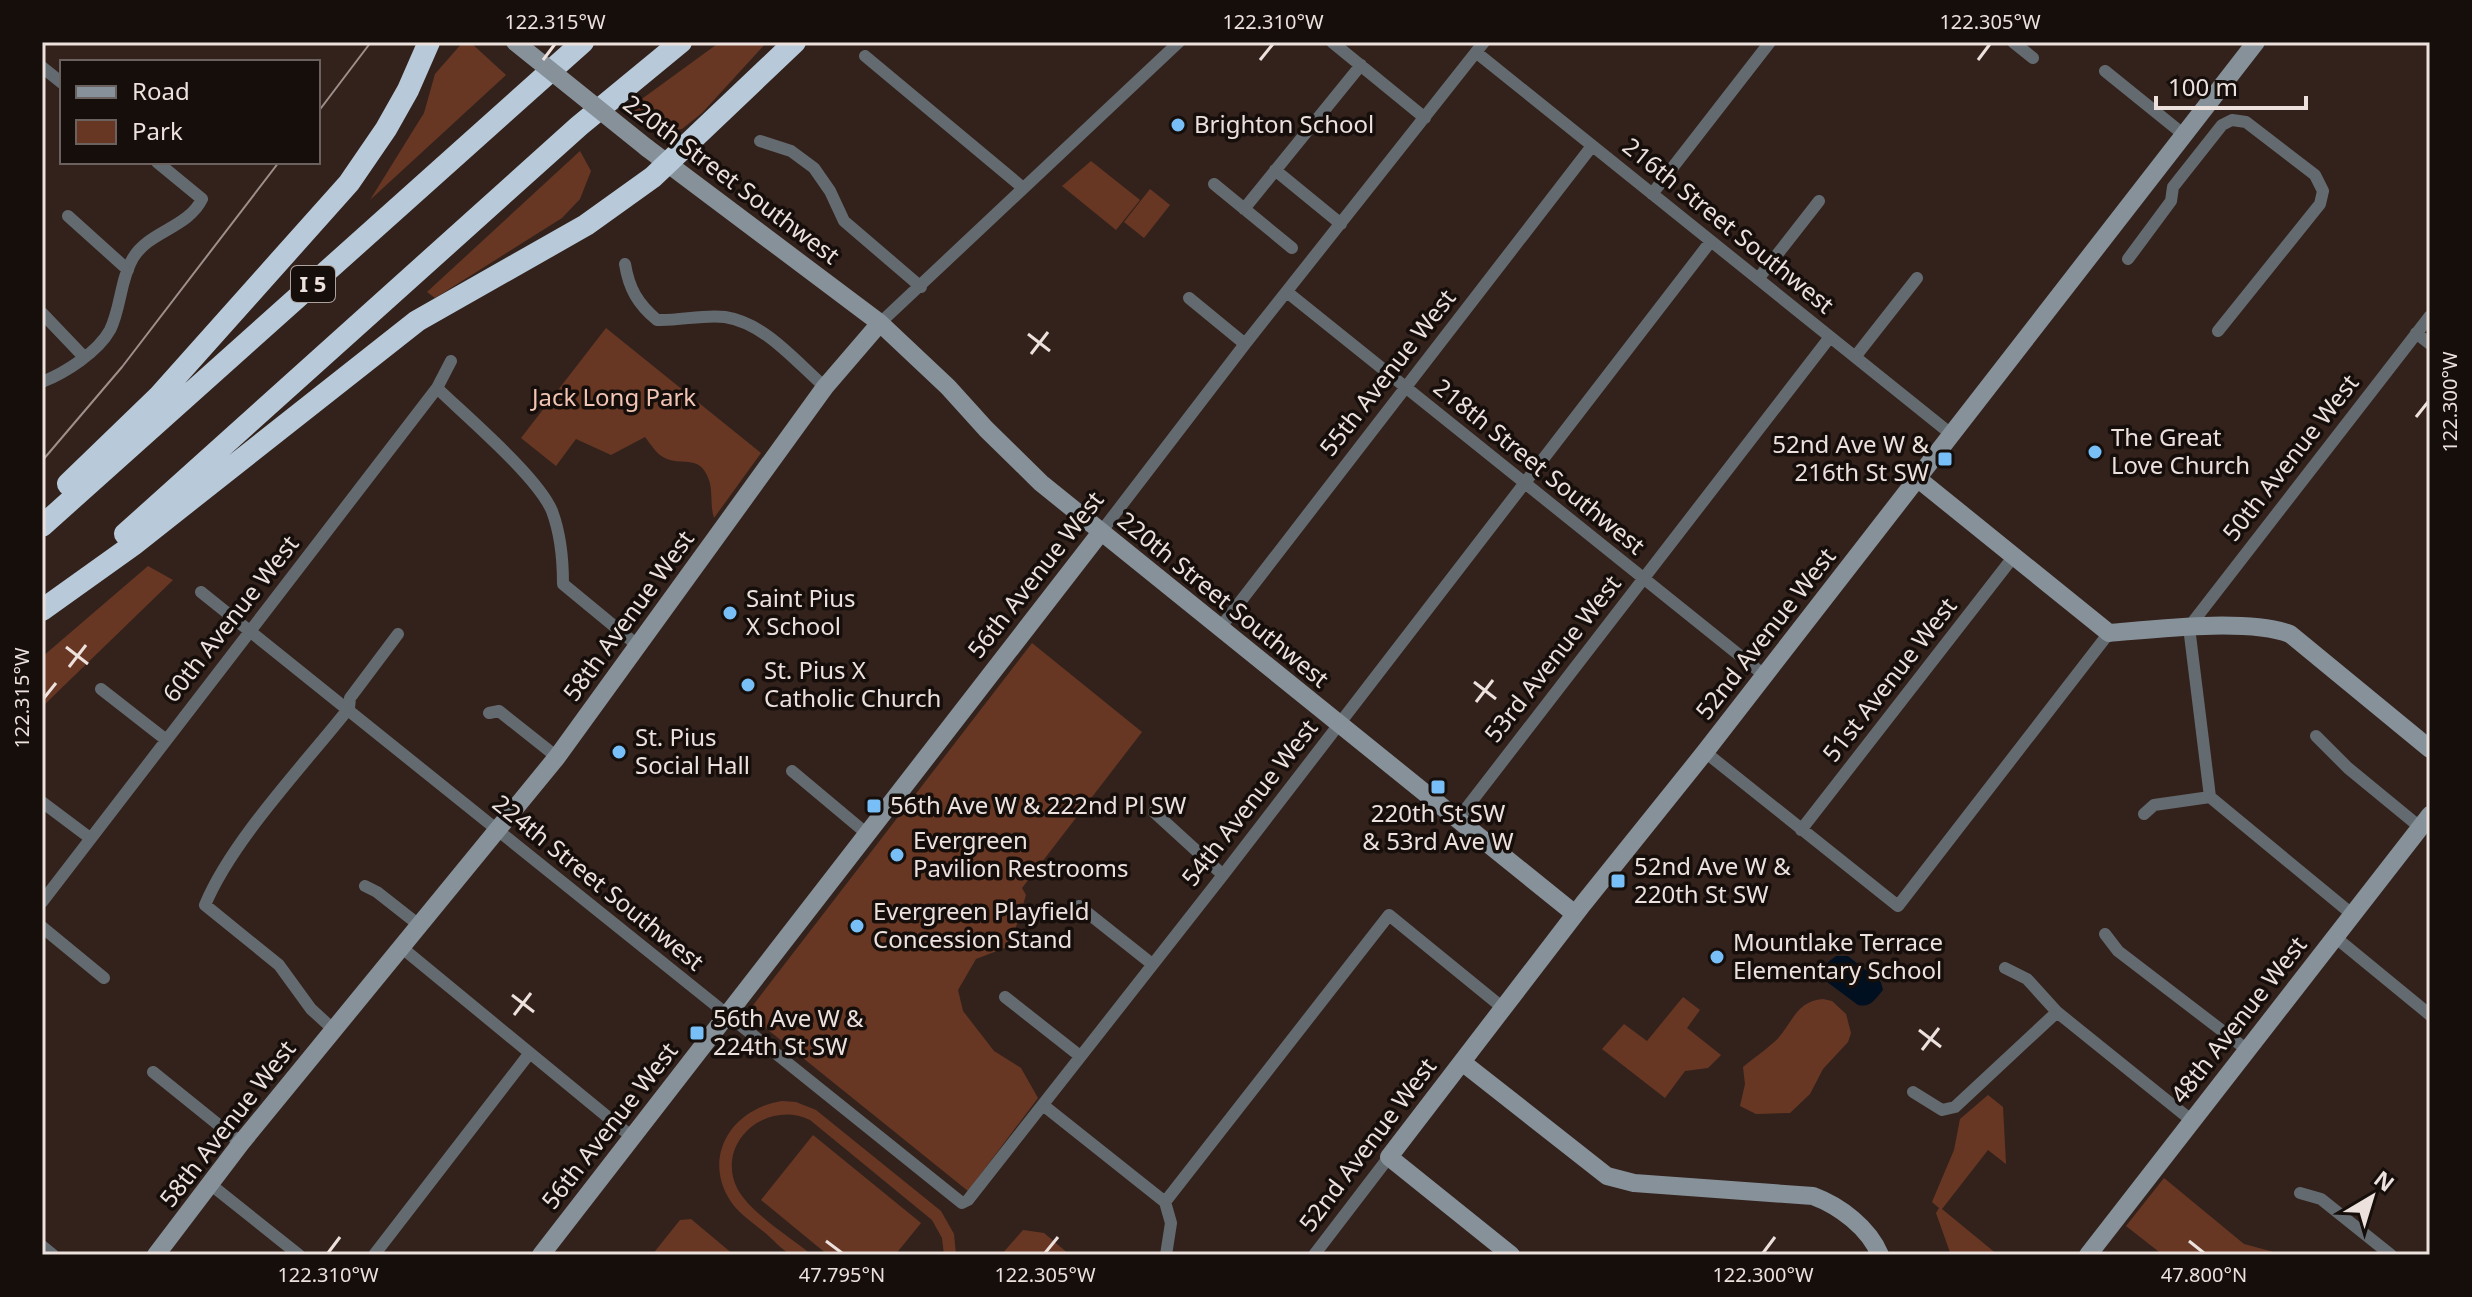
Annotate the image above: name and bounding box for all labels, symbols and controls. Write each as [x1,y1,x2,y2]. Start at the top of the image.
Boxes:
text: 122.315°W [504,8,606,35]
text: 122.310°W [1222,8,1324,35]
text: 122.305°W [1939,8,2041,35]
legend [60,60,320,164]
scale bar [2156,60,2306,110]
text: 100 m [2168,70,2238,103]
text: Road [132,74,190,107]
street label: 220th Street Southwest [617,87,847,271]
place label: Brighton School [1194,107,1374,140]
text: Park [132,114,183,147]
marker: Brighton School [1169,116,1187,134]
street label: 216th Street Southwest [1616,129,1842,321]
road number: I 5 [291,266,335,302]
street label: 55th Avenue West [1311,282,1463,462]
text: 122.300°W [2436,351,2463,453]
street label: 50th Avenue West [2214,367,2366,547]
street label: 218th Street Southwest [1427,370,1653,562]
park label: Jack Long Park [530,380,696,413]
place label: The Great Love Church [2111,420,2250,481]
place label: 52nd Ave W & 216th St SW [1772,427,1930,488]
marker: The Great Love Church [2086,443,2104,461]
marker: 52nd Ave W & 216th St SW [1936,450,1954,468]
street label: 56th Avenue West [959,484,1111,664]
street label: 220th Street Southwest [1111,503,1337,695]
street label: 58th Avenue West [555,523,701,707]
street label: 60th Avenue West [154,528,306,708]
street label: 52nd Avenue West [1687,540,1842,726]
street label: 53rd Avenue West [1476,567,1628,749]
place label: Saint Pius X School [746,581,856,642]
street label: 51st Avenue West [1814,590,1964,768]
marker: Saint Pius X School [721,604,739,622]
text: 122.315°W [8,647,35,749]
place label: St. Pius X Catholic Church [764,653,941,714]
marker: St. Pius X Catholic Church [739,676,757,694]
street label: 54th Avenue West [1173,712,1325,892]
place label: St. Pius Social Hall [635,720,750,781]
marker: St. Pius Social Hall [610,743,628,761]
marker: 220th St SW & 53rd Ave W [1429,778,1447,796]
street label: 224th Street Southwest [486,786,712,978]
place label: 56th Ave W & 222nd Pl SW [890,788,1187,821]
place label: 220th St SW & 53rd Ave W [1362,796,1514,857]
marker: 56th Ave W & 222nd Pl SW [865,797,883,815]
place label: Evergreen Pavilion Restrooms [913,823,1128,884]
marker: Evergreen Pavilion Restrooms [888,846,906,864]
place label: 52nd Ave W & 220th St SW [1634,849,1791,910]
marker: 52nd Ave W & 220th St SW [1609,872,1627,890]
place label: Evergreen Playfield Concession Stand [873,894,1089,955]
marker: Evergreen Playfield Concession Stand [848,917,866,935]
place label: Mountlake Terrace Elementary School [1733,925,1943,986]
street label: 48th Avenue West [2162,929,2314,1109]
marker: Mountlake Terrace Elementary School [1708,948,1726,966]
place label: 56th Ave W & 224th St SW [713,1001,864,1062]
marker: 56th Ave W & 224th St SW [688,1024,706,1042]
street label: 58th Avenue West [151,1033,303,1213]
street label: 56th Avenue West [533,1035,685,1215]
street label: 52nd Avenue West [1291,1050,1443,1238]
north arrow [2332,1157,2412,1237]
text: N [2369,1163,2401,1198]
text: 122.310°W [277,1261,379,1288]
text: 47.795°N [799,1261,885,1288]
text: 122.305°W [994,1261,1096,1288]
text: 122.300°W [1712,1261,1814,1288]
text: 47.800°N [2161,1261,2247,1288]

